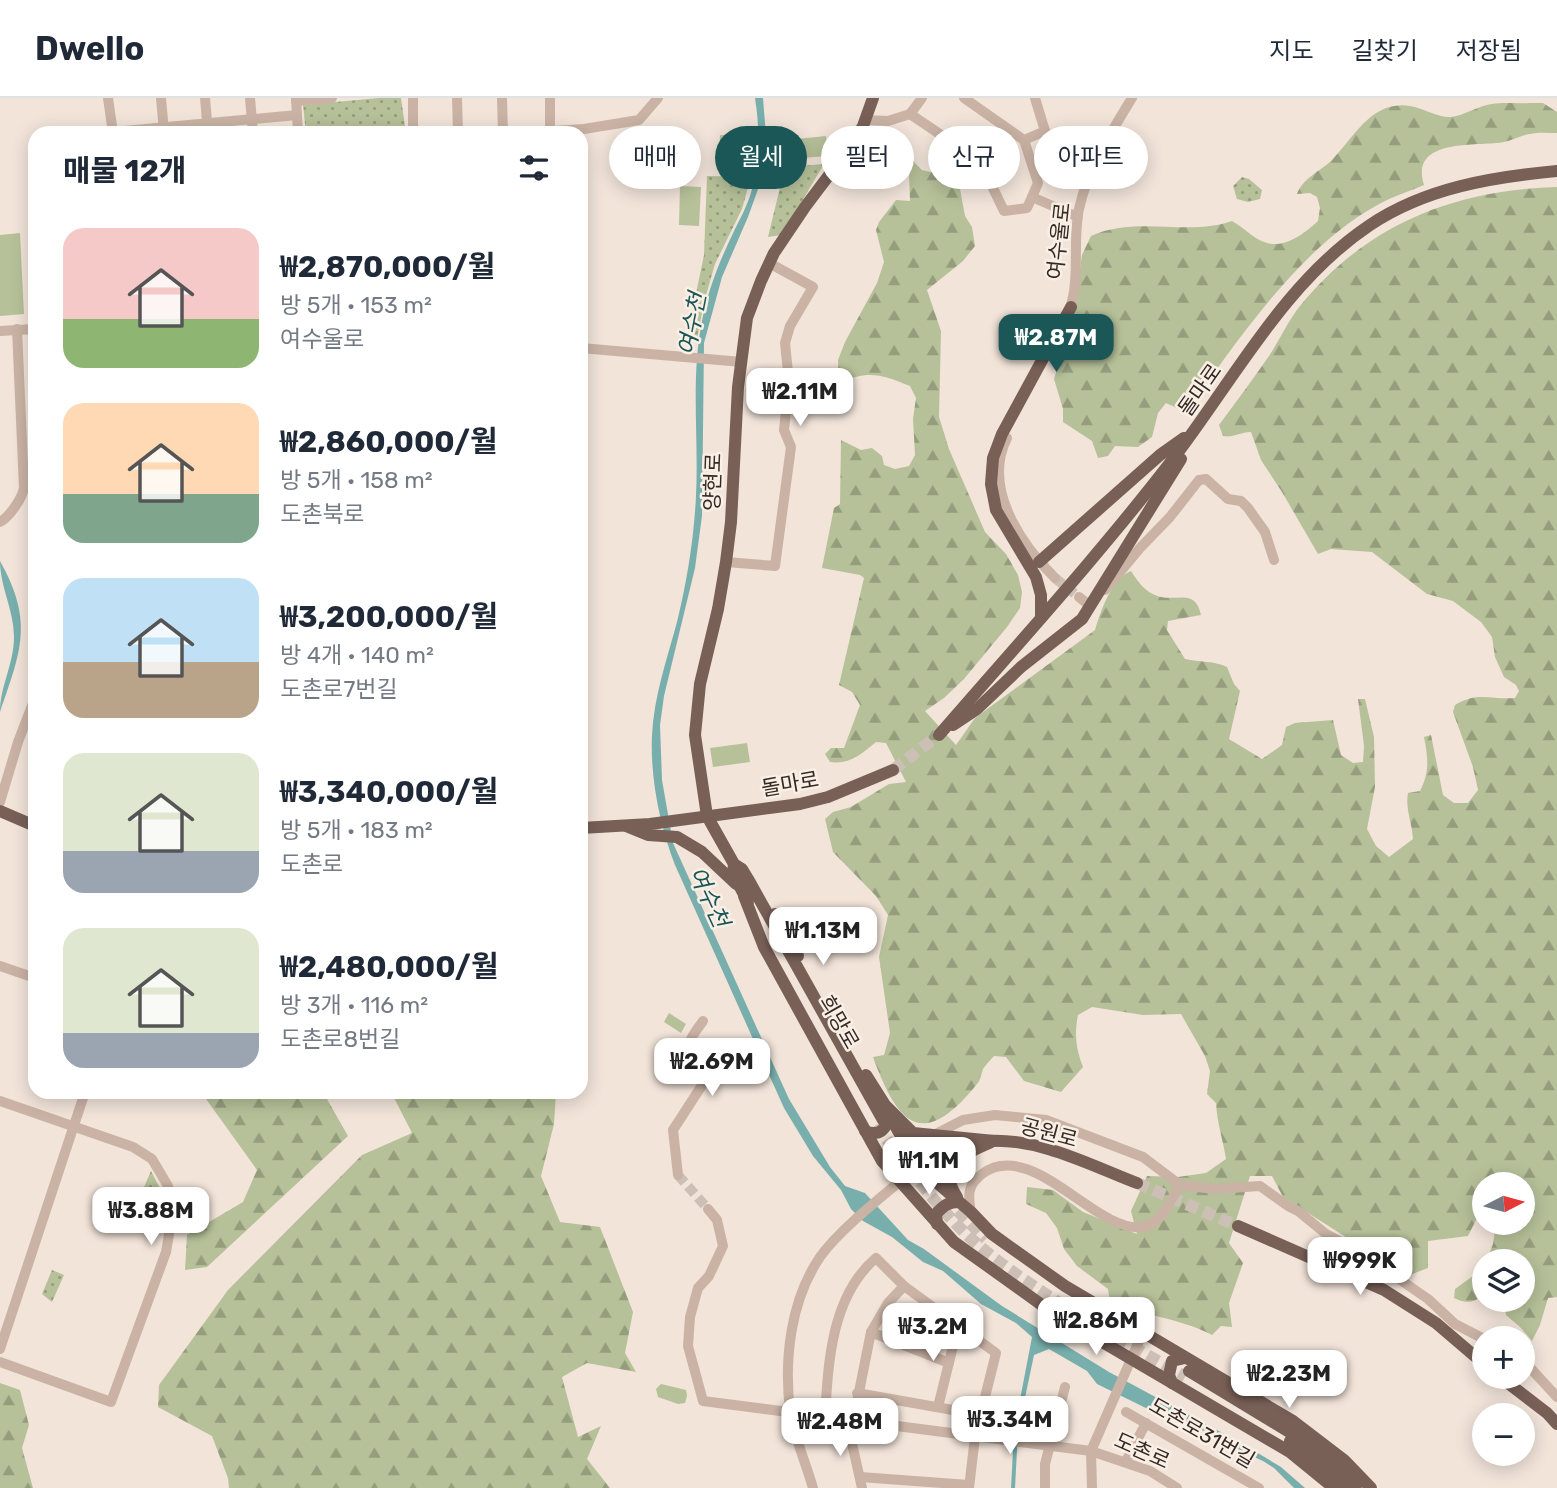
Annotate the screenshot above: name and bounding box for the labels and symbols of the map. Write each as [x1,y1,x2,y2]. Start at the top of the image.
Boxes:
street label: 여수울로 [1042,201,1075,281]
water label: 여수천 [672,287,712,358]
pin: ₩2.87M [999,314,1113,374]
street label: 돌마로 [1173,359,1226,421]
pin: ₩2.11M [743,368,857,428]
street label: 양현로 [699,453,726,511]
street label: 돌마로 [759,766,821,801]
water label: 여수천 [683,862,736,934]
pin: ₩1.13M [766,908,880,967]
street label: 희망로 [814,990,865,1053]
pin: ₩2.69M [655,1038,769,1098]
street label: 공원로 [1018,1113,1080,1152]
pin: ₩1.1M [880,1138,978,1197]
north arrow [1472,1172,1535,1236]
pin: ₩3.88M [94,1188,208,1247]
pin: ₩999K [1311,1238,1409,1297]
pin: ₩2.86M [1039,1298,1153,1357]
pin: ₩3.2M [884,1304,982,1363]
pin: ₩2.23M [1232,1350,1346,1410]
street label: 도촌로31번길 [1145,1392,1260,1473]
pin: ₩3.34M [953,1396,1067,1456]
pin: ₩2.48M [783,1398,897,1458]
street label: 도촌로 [1111,1427,1174,1474]

